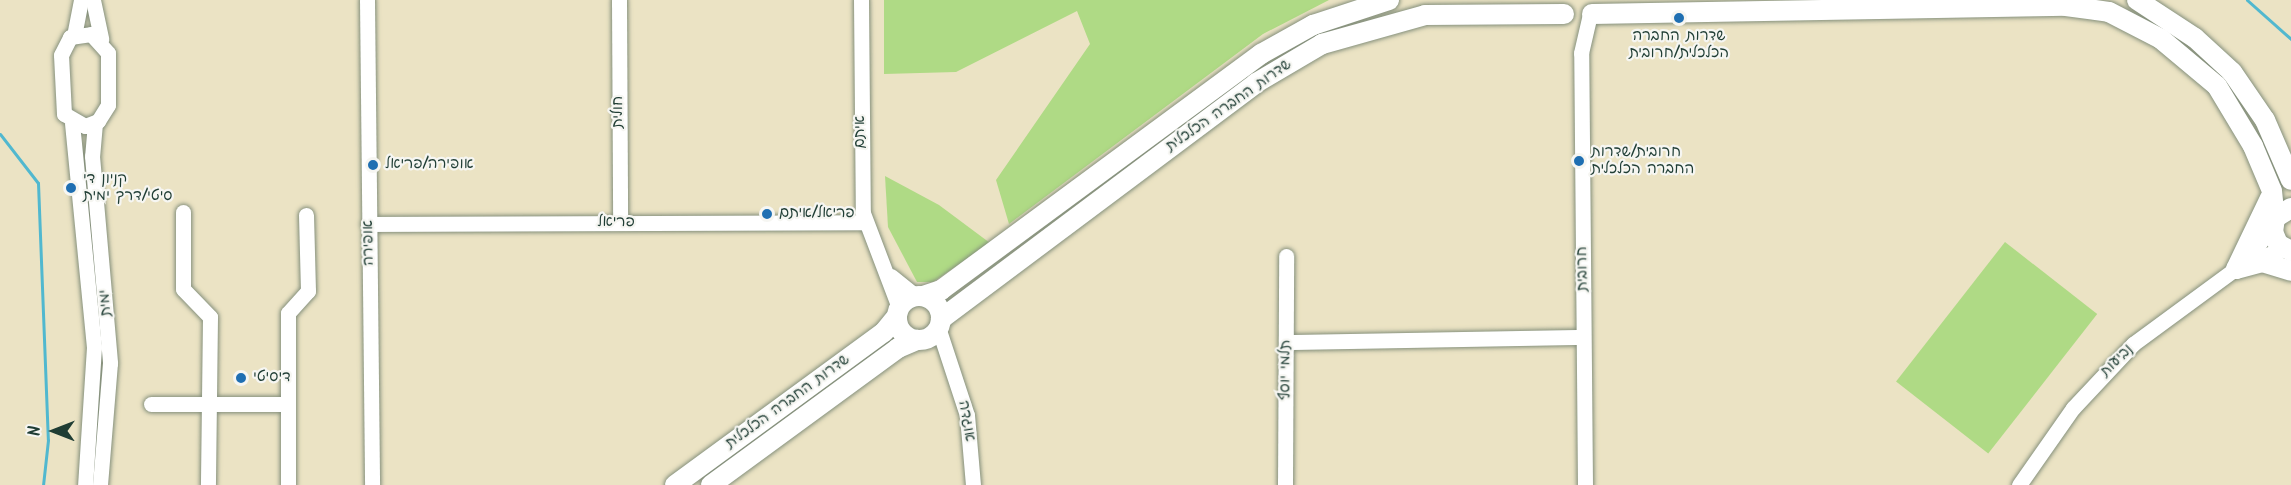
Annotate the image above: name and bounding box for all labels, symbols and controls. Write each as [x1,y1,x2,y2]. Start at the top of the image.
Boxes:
marker: שדרות החברה הכלכלית/חרובית [1672,11,1686,25]
place label: שדרות החברה הכלכלית/חרובית [1629,27,1729,62]
street label: שדרות החברה הכלכלית [1163,56,1295,156]
street label: חולית [610,96,628,128]
street label: איתם [852,116,870,148]
place label: חרובית/שדרות החברה הכלכלית [1591,143,1694,178]
marker: חרובית/שדרות החברה הכלכלית [1572,154,1586,168]
place label: אופירה/פריאל [385,156,473,174]
marker: אופירה/פריאל [366,158,380,172]
place label: קניון די סיטי/דרך ימית [83,170,172,205]
marker: קניון די סיטי/דרך ימית [64,181,78,195]
place label: פריאל/איתם [779,205,855,223]
marker: פריאל/איתם [760,207,774,221]
street label: פריאל [597,214,635,232]
street label: אופירה [360,220,378,266]
street label: חרובית [1574,246,1592,292]
street label: ימית [96,289,116,317]
street label: תלמי יוסף [1277,340,1295,400]
street label: נביעות [2097,341,2137,381]
street label: שדרות החברה הכלכלית [722,351,854,453]
place label: דיסיטי [253,369,291,387]
marker: דיסיטי [234,371,248,385]
street label: אוגדה [954,399,978,443]
north arrow [24,401,84,461]
text: N [23,426,48,436]

